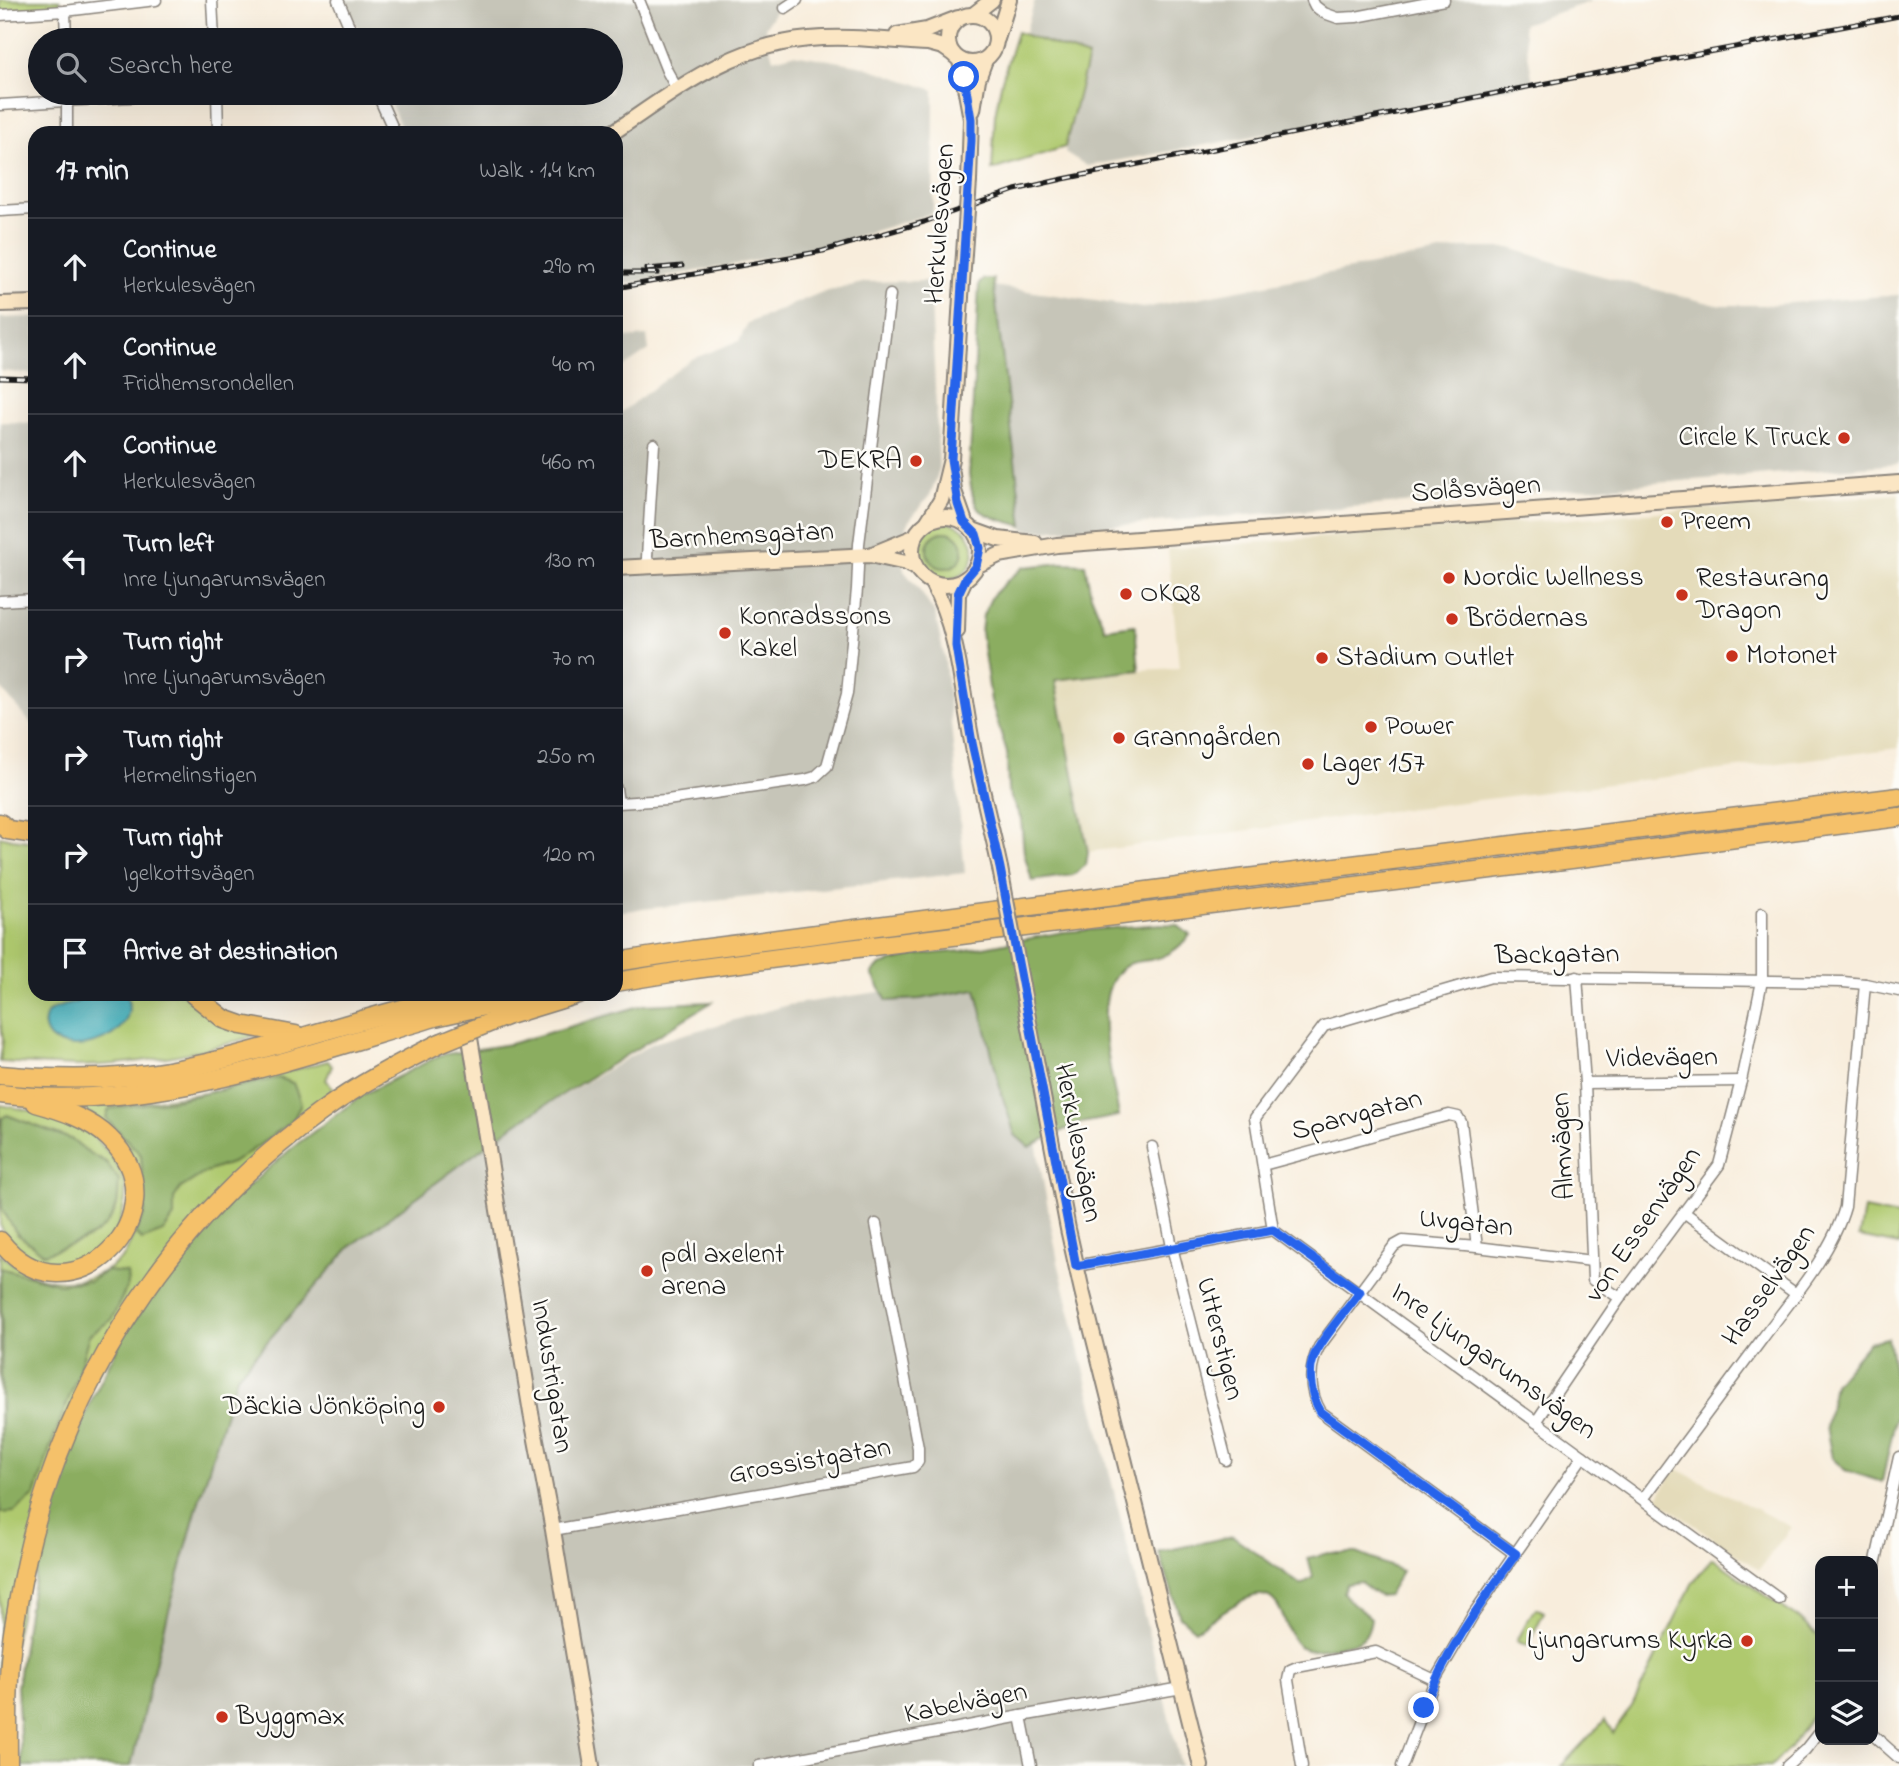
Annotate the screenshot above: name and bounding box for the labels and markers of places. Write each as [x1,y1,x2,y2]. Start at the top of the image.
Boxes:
place label: Circle K Truck [1678,418,1831,459]
marker: Circle K Truck [1836,430,1852,446]
place label: DEKRA [817,441,902,482]
marker: DEKRA [908,453,924,469]
place label: Preem [1681,502,1751,543]
marker: Preem [1659,514,1675,530]
place label: Nordic Wellness [1463,558,1644,599]
place label: Restaurang Dragon [1695,559,1829,632]
marker: Nordic Wellness [1441,570,1457,586]
place label: OKQ8 [1140,574,1200,615]
marker: OKQ8 [1118,586,1134,602]
marker: Restaurang Dragon [1674,587,1690,603]
place label: Konradssons Kakel [739,597,892,670]
place label: Brödernas [1465,599,1588,640]
marker: Brödernas [1444,611,1460,627]
marker: Konradssons Kakel [717,625,733,641]
place label: Motonet [1746,636,1837,677]
place label: Stadium Outlet [1336,638,1514,679]
marker: Motonet [1724,648,1740,664]
marker: Stadium Outlet [1314,650,1330,666]
place label: Power [1385,707,1454,748]
place label: Granngården [1133,718,1280,759]
marker: Power [1363,719,1379,735]
marker: Granngården [1111,730,1127,746]
place label: Lager 157 [1322,744,1425,785]
marker: Lager 157 [1300,756,1316,772]
place label: pdl axelent arena [661,1235,784,1308]
marker: pdl axelent arena [639,1263,655,1279]
place label: Däckia Jönköping [222,1387,425,1428]
marker: Däckia Jönköping [431,1399,447,1415]
place label: Ljungarums Kyrka [1527,1621,1733,1662]
marker: Ljungarums Kyrka [1739,1633,1755,1649]
place label: Byggmax [235,1697,345,1738]
marker: Byggmax [214,1709,230,1725]

